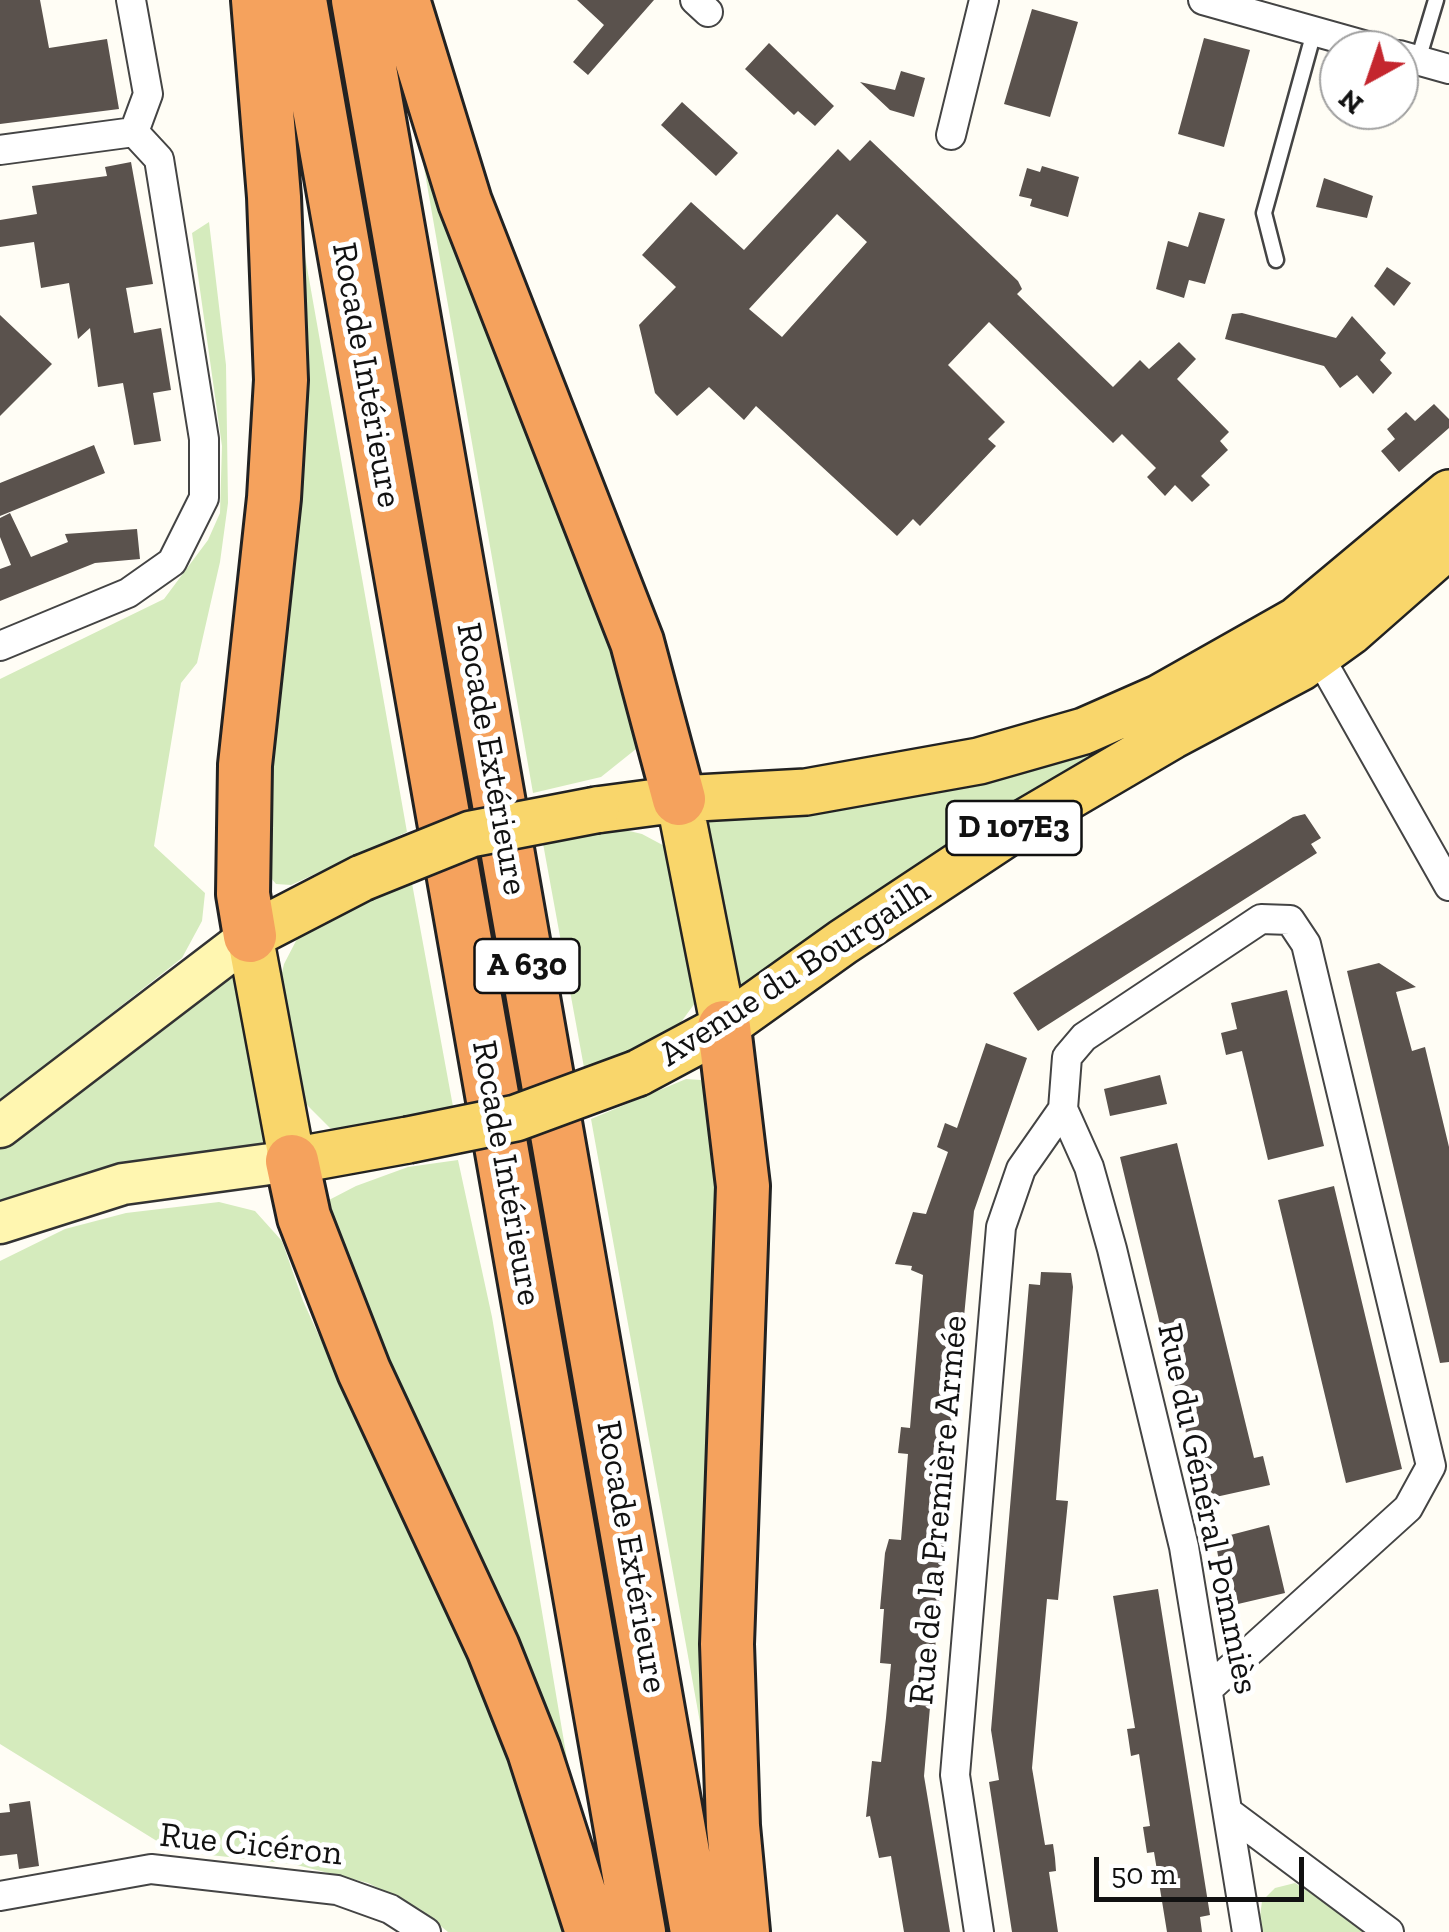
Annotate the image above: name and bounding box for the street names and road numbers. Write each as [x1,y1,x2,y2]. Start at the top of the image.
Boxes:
street label: Rocade Intérieure [322,239,410,511]
street label: Rocade Extérieure [446,620,536,898]
road number: D 107E3 [946,801,1082,855]
street label: Avenue du Bourgailh [652,870,938,1076]
road number: A 630 [474,939,580,993]
street label: Rocade Intérieure [462,1037,550,1309]
street label: Rue de la Première Armée [901,1314,977,1706]
street label: Rue du Général Pommiès [1147,1320,1267,1698]
street label: Rocade Extérieure [586,1418,676,1696]
street label: Rue Cicéron [158,1815,344,1875]

